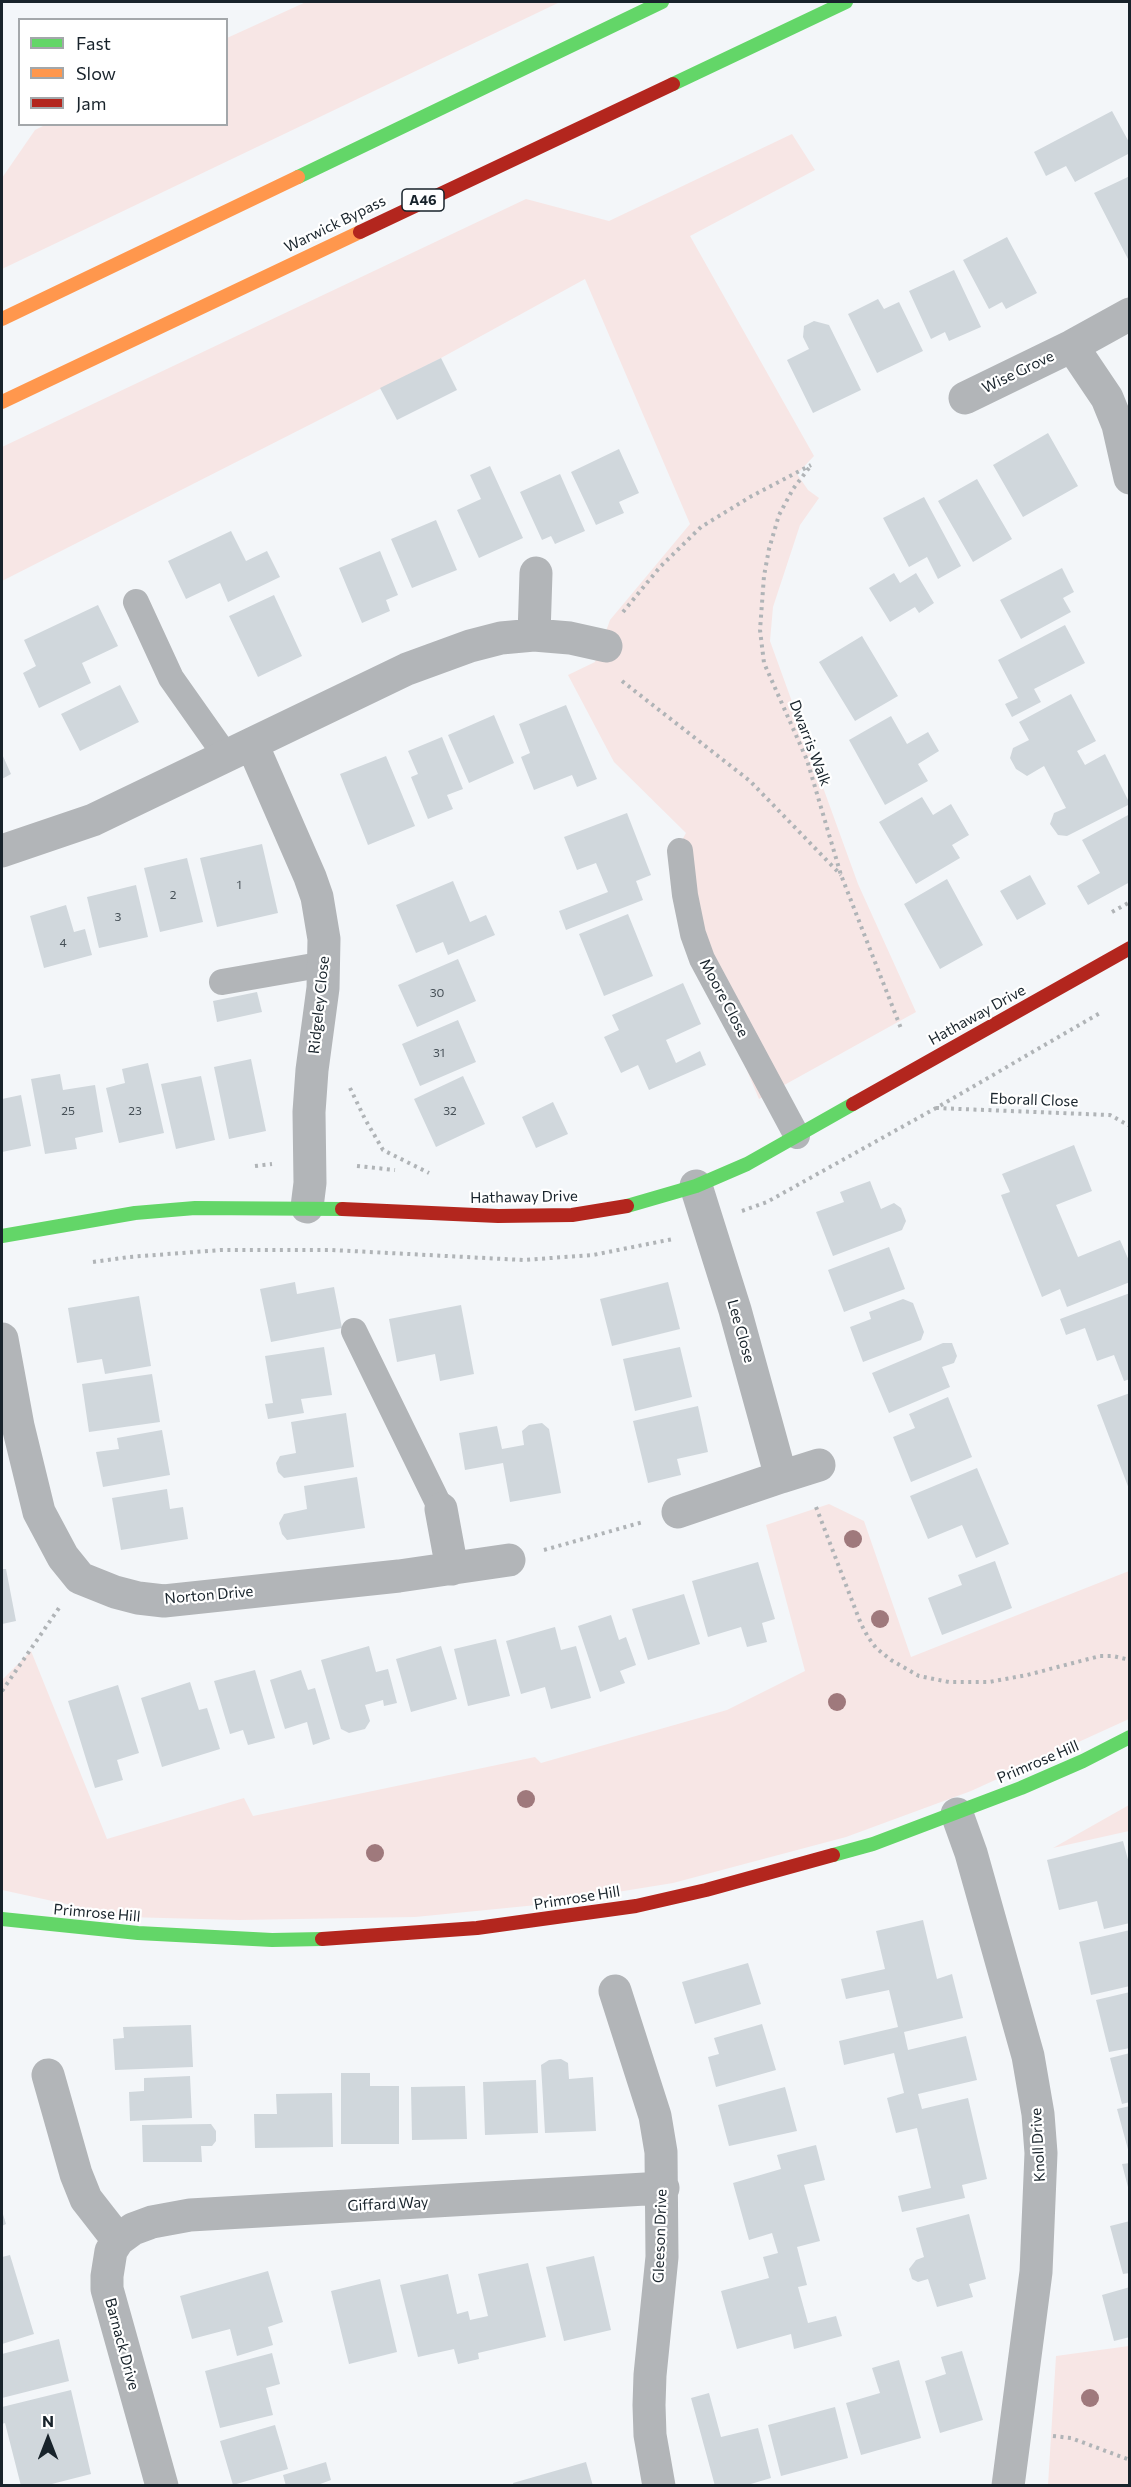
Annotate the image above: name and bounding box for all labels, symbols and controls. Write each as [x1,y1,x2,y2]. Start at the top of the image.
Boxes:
legend [18,18,228,126]
text: Fast [76,32,111,54]
text: Slow [76,62,116,84]
text: Jam [76,92,106,114]
road number: A46 [402,189,444,211]
street label: Warwick Bypass [281,192,389,256]
street label: Wise Grove [979,347,1057,397]
street label: Dwarris Walk [785,697,835,789]
house number: 1 [236,878,242,892]
house number: 2 [170,888,176,902]
house number: 3 [115,910,121,924]
house number: 4 [59,936,67,950]
street label: Ridgeley Close [305,955,333,1055]
street label: Moore Close [696,956,752,1040]
street label: Hathaway Drive [925,981,1029,1049]
house number: 30 [430,986,444,1000]
house number: 31 [433,1046,445,1060]
street label: Eborall Close [989,1089,1079,1111]
house number: 25 [61,1104,75,1118]
house number: 23 [128,1104,142,1118]
house number: 32 [443,1104,457,1118]
street label: Hathaway Drive [470,1187,578,1207]
street label: Lee Close [723,1297,759,1365]
street label: Norton Drive [164,1582,254,1608]
street label: Primrose Hill [994,1737,1082,1787]
street label: Primrose Hill [533,1882,621,1914]
street label: Primrose Hill [53,1900,141,1926]
street label: Knoll Drive [1027,2107,1049,2183]
street label: Gleeson Drive [649,2189,671,2283]
street label: Giffard Way [347,2193,429,2215]
street label: Barnack Drive [101,2296,143,2392]
north arrow [18,2409,78,2469]
text: N [42,2411,54,2430]

